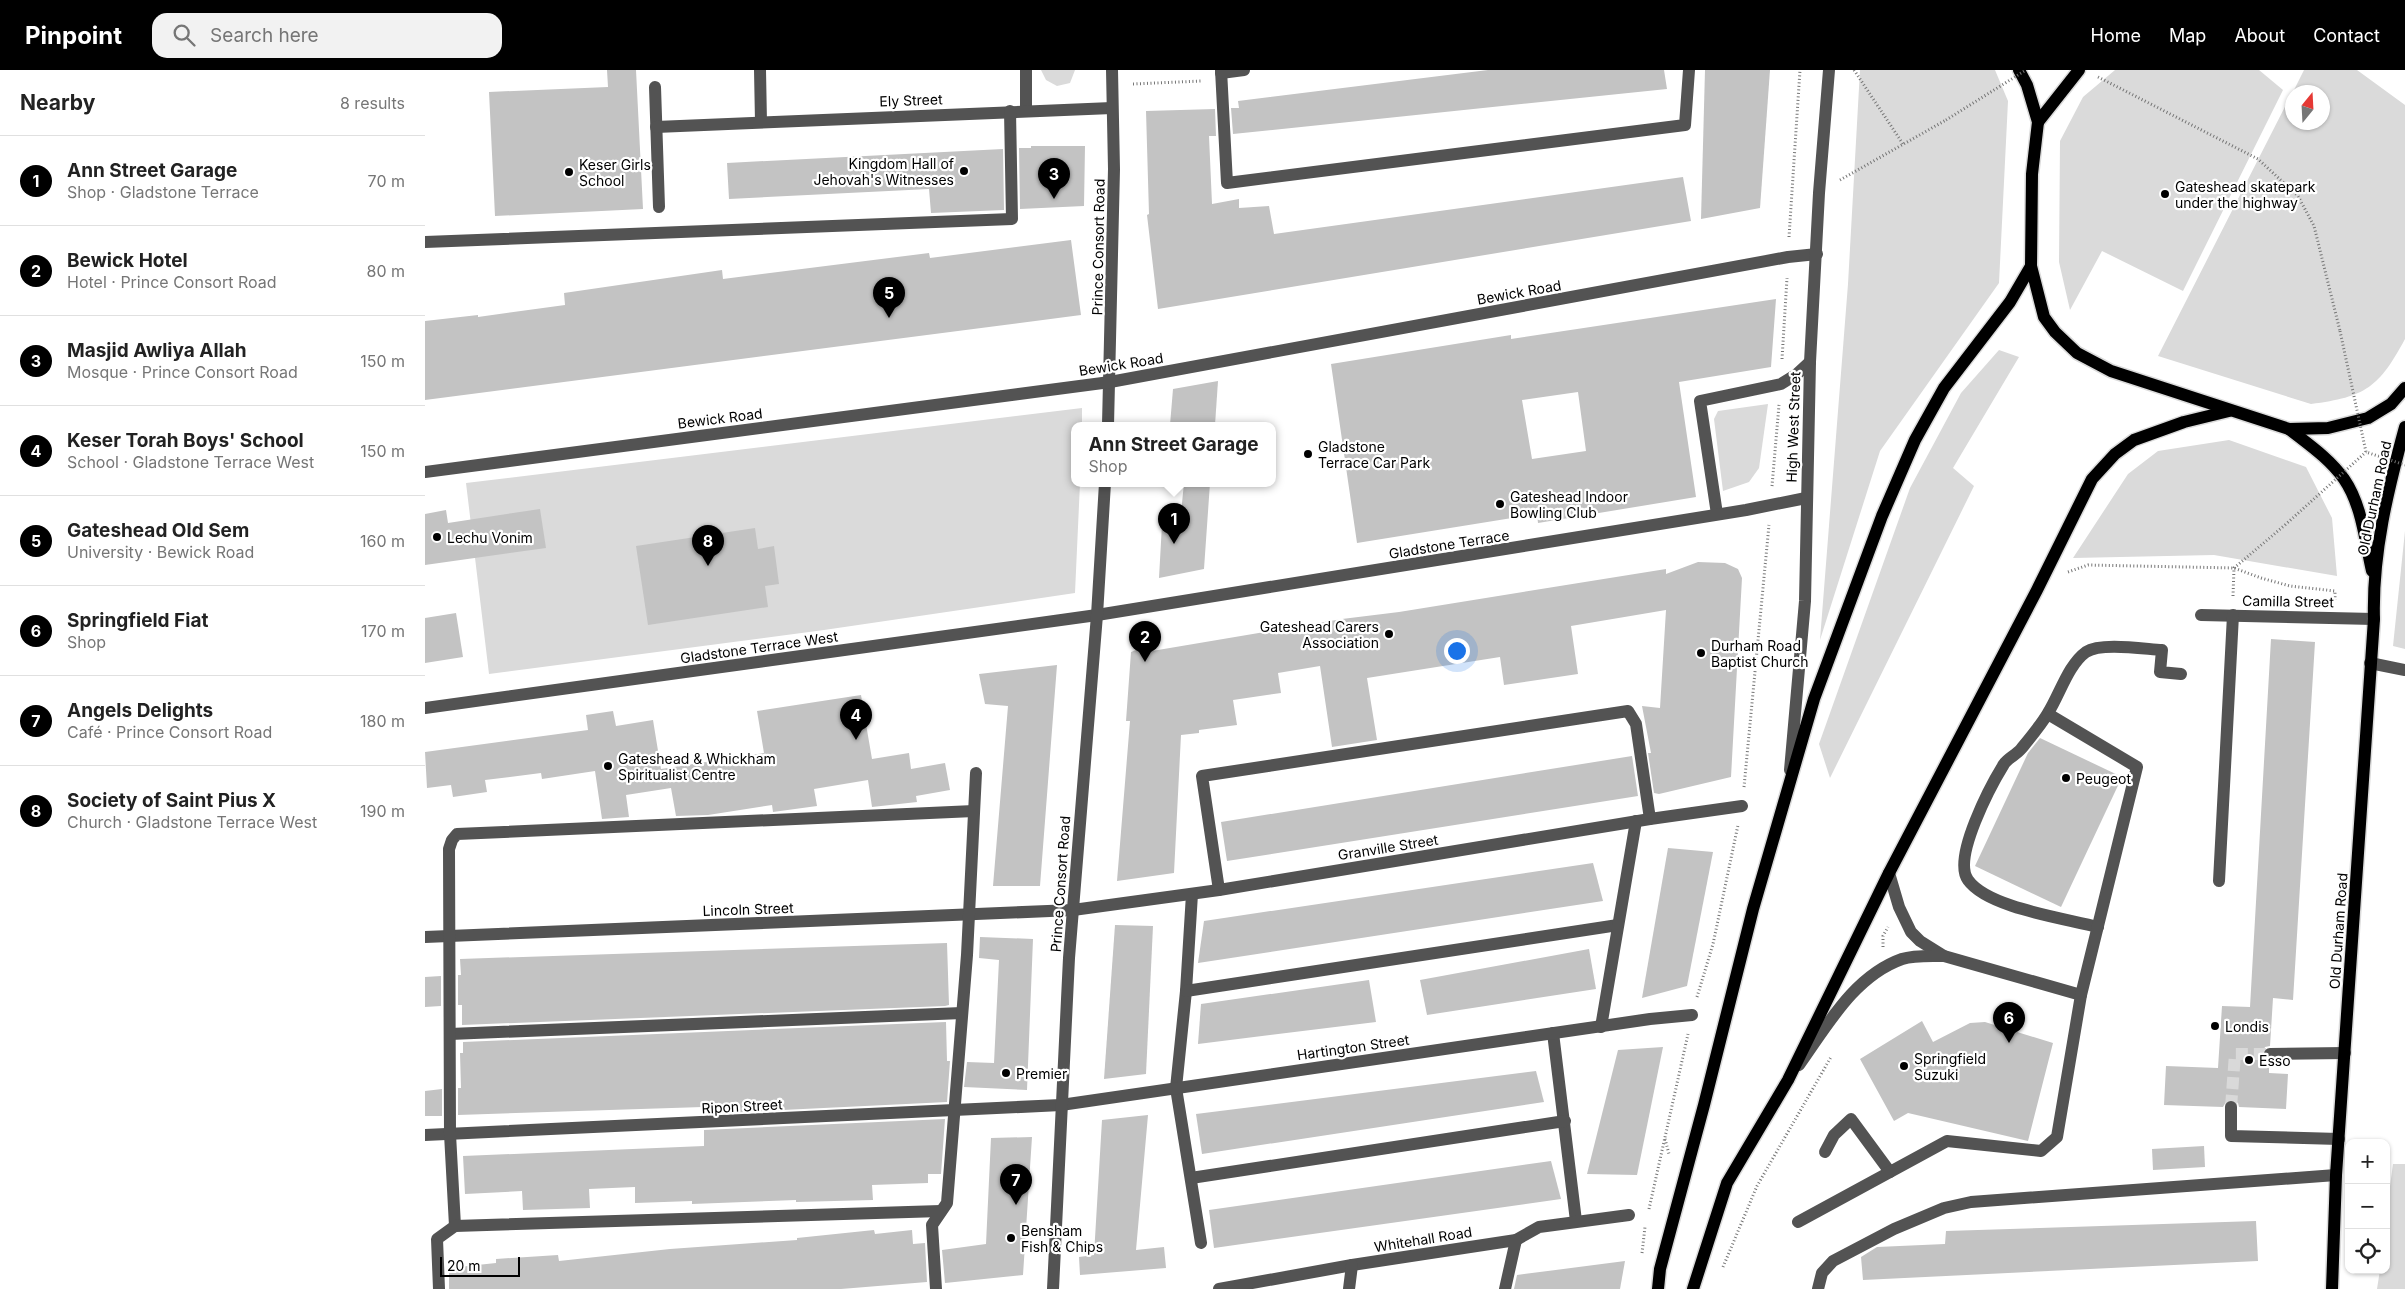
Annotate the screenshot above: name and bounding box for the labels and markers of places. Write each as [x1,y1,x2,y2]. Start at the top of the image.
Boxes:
place label: Kingdom Hall of Jehovah's Witnesses [813,155,954,188]
place label: Keser Girls School [579,156,651,189]
pin: 3 [1038,158,1070,199]
marker: Kingdom Hall of Jehovah's Witnesses [958,165,970,177]
marker: Keser Girls School [563,166,575,178]
place label: Gateshead skatepark under the highway [2175,178,2316,211]
marker: Gateshead skatepark under the highway [2159,188,2171,200]
pin: 5 [873,277,905,318]
place label: Gladstone Terrace Car Park [1318,438,1430,471]
marker: Gladstone Terrace Car Park [1302,448,1314,460]
place label: Gateshead Indoor Bowling Club [1510,488,1628,521]
marker: Gateshead Indoor Bowling Club [1494,498,1506,510]
pin: 1 [1158,503,1190,544]
pin: 8 [692,525,724,566]
place label: Lechu Vonim [447,529,533,546]
marker: Lechu Vonim [431,531,443,543]
place label: Gateshead Carers Association [1260,618,1379,651]
pin: 2 [1129,621,1161,662]
marker: Gateshead Carers Association [1383,628,1395,640]
place label: Durham Road Baptist Church [1711,637,1809,670]
marker: Durham Road Baptist Church [1695,647,1707,659]
pin: 4 [840,699,872,740]
place label: Gateshead & Whickham Spiritualist Centre [618,750,776,783]
marker: Gateshead & Whickham Spiritualist Centre [602,760,614,772]
place label: Peugeot [2076,770,2131,787]
marker: Peugeot [2060,772,2072,784]
pin: 6 [1993,1002,2025,1043]
place label: Londis [2225,1018,2269,1035]
marker: Londis [2209,1020,2221,1032]
place label: Springfield Suzuki [1914,1050,1986,1083]
place label: Esso [2259,1052,2291,1069]
marker: Esso [2243,1054,2255,1066]
marker: Springfield Suzuki [1898,1060,1910,1072]
place label: Premier [1016,1065,1067,1082]
marker: Premier [1000,1067,1012,1079]
pin: 7 [1000,1164,1032,1205]
place label: Bensham Fish & Chips [1021,1222,1103,1255]
marker: Bensham Fish & Chips [1005,1232,1017,1244]

